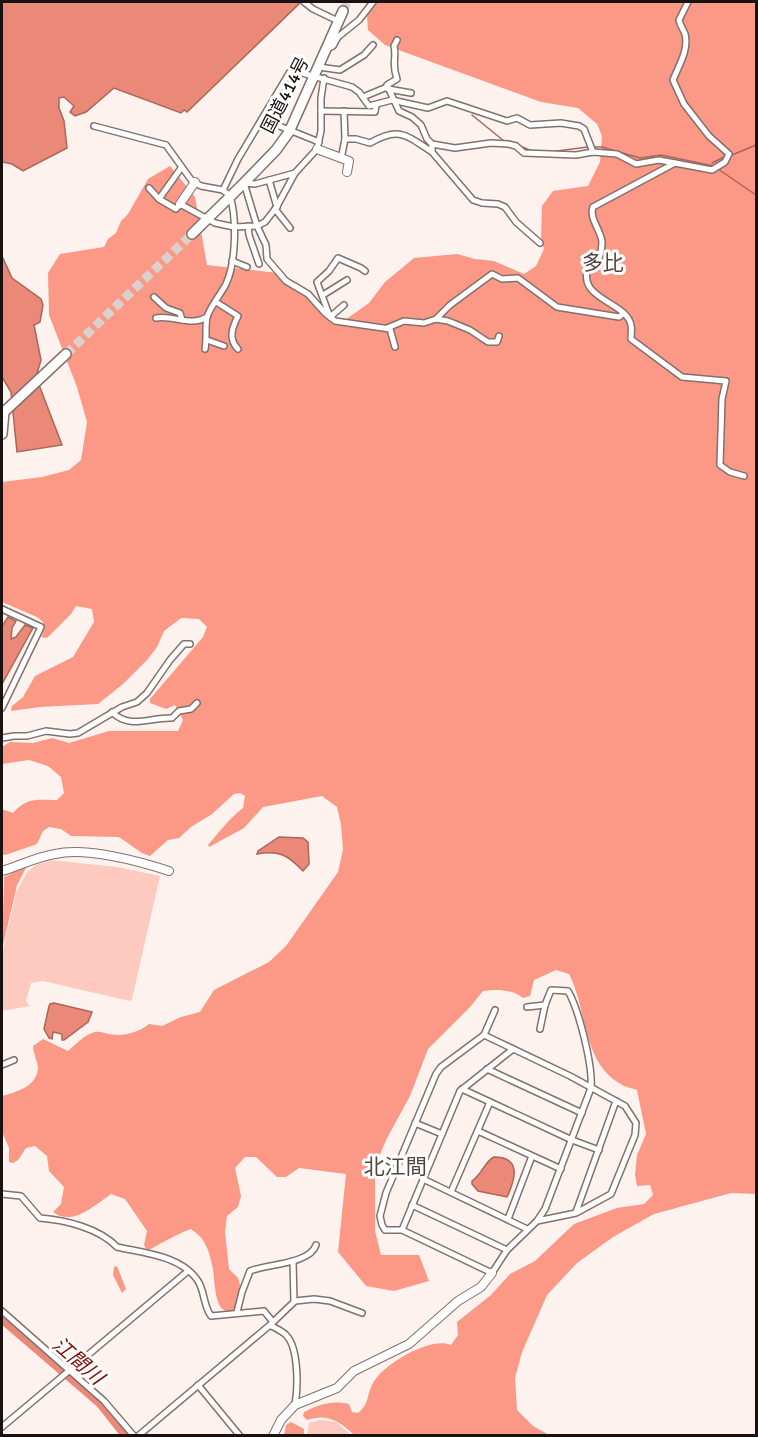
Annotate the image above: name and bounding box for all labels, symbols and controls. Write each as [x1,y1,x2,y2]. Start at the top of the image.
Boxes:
street label: 国道414号 [256,53,314,137]
district label: 多比 [582,250,624,276]
district label: 北江間 [364,1154,427,1180]
water label: 江間川 [47,1332,110,1391]

